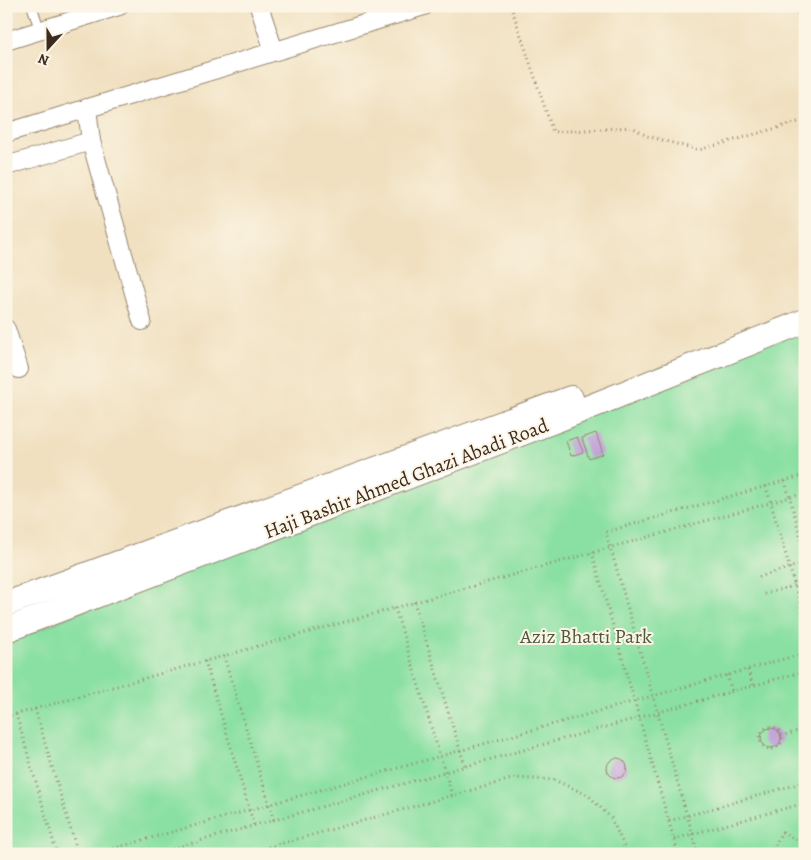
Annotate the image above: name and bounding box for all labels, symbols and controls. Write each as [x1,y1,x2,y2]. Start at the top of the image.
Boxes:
north arrow [22,22,72,72]
text: N [35,49,52,70]
street label: Haji Bashir Ahmed Ghazi Abadi Road [260,412,553,545]
park label: Aziz Bhatti Park [519,623,652,650]

